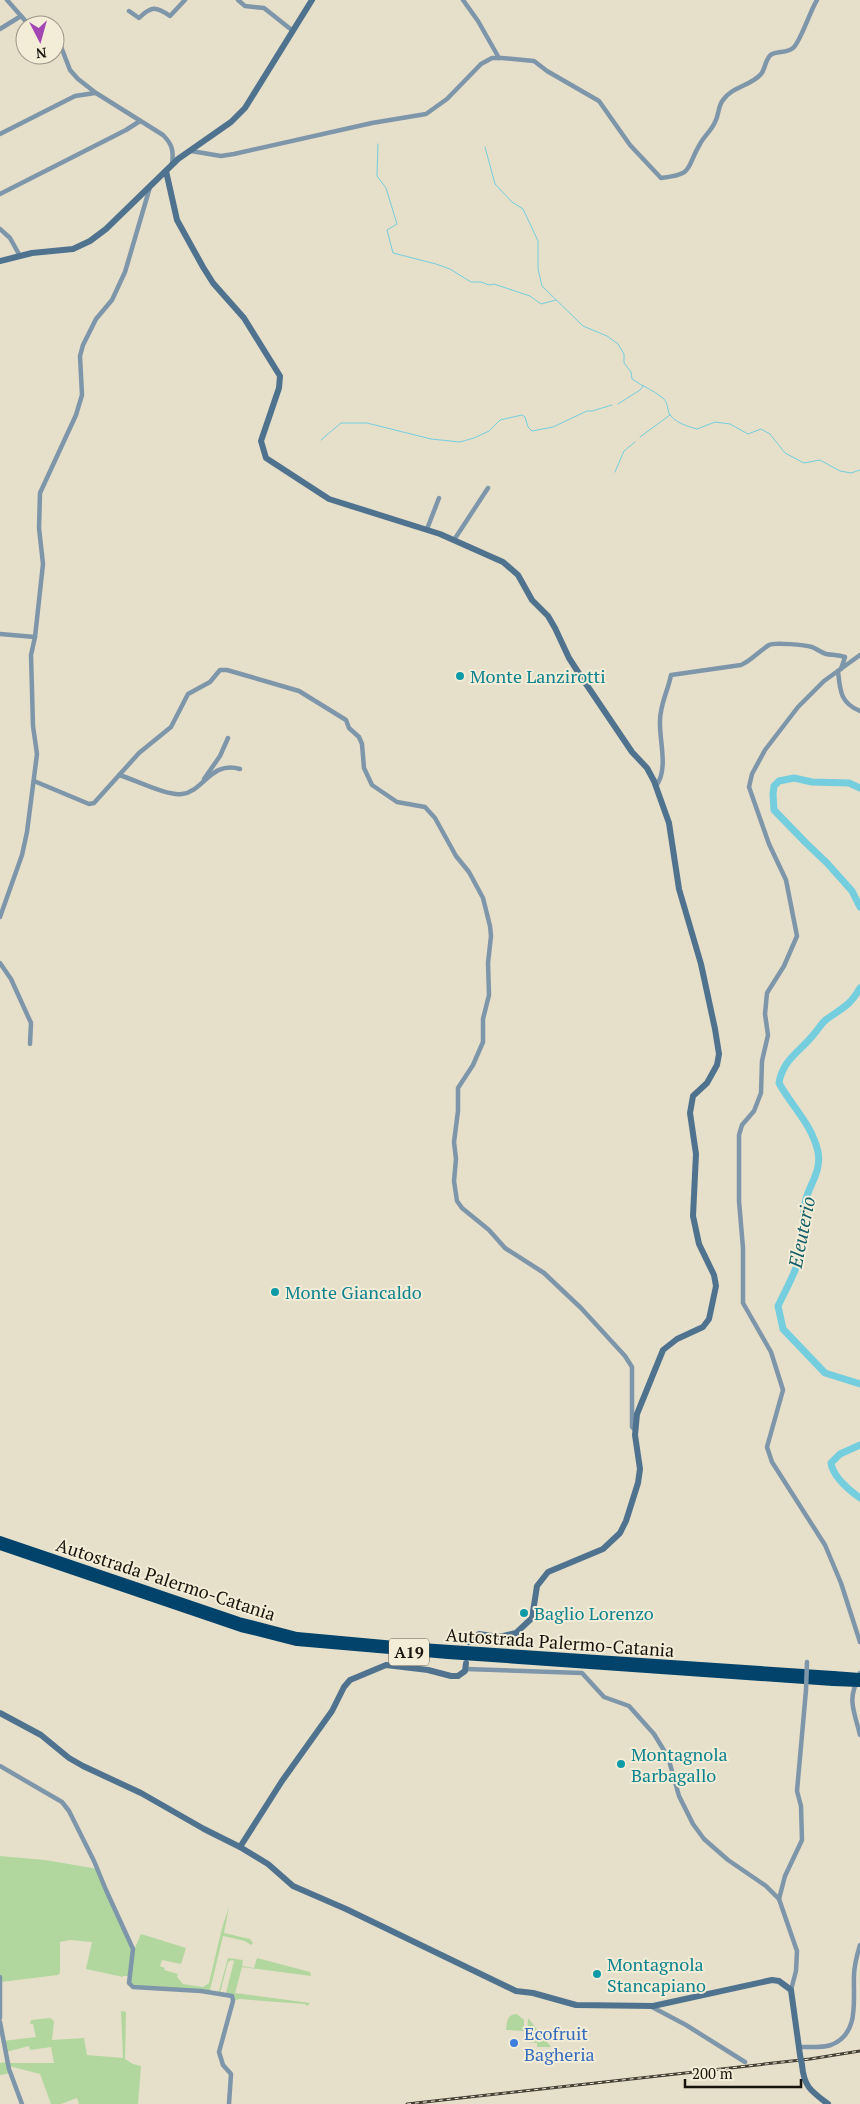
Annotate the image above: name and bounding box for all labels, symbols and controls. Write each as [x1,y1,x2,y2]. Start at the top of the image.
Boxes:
north arrow [15,15,65,65]
text: N [35,43,48,63]
place label: Monte Lanzirotti [470,664,606,688]
marker: Monte Lanzirotti [454,670,466,682]
water label: Eleuterio [782,1194,820,1271]
place label: Monte Giancaldo [285,1280,422,1304]
marker: Monte Giancaldo [269,1286,281,1298]
street label: Autostrada Palermo-Catania [53,1532,279,1626]
place label: Baglio Lorenzo [534,1601,654,1625]
marker: Baglio Lorenzo [518,1607,530,1619]
street label: Autostrada Palermo-Catania [445,1622,675,1662]
road number: A19 [389,1638,429,1665]
place label: Montagnola Barbagallo [631,1742,728,1787]
marker: Montagnola Barbagallo [615,1758,627,1770]
place label: Montagnola Stancapiano [607,1952,706,1997]
marker: Montagnola Stancapiano [591,1968,603,1980]
place label: Ecofruit Bagheria [524,2021,595,2066]
marker: Ecofruit Bagheria [508,2037,520,2049]
scale bar [685,2056,801,2088]
text: 200 m [692,2063,733,2083]

